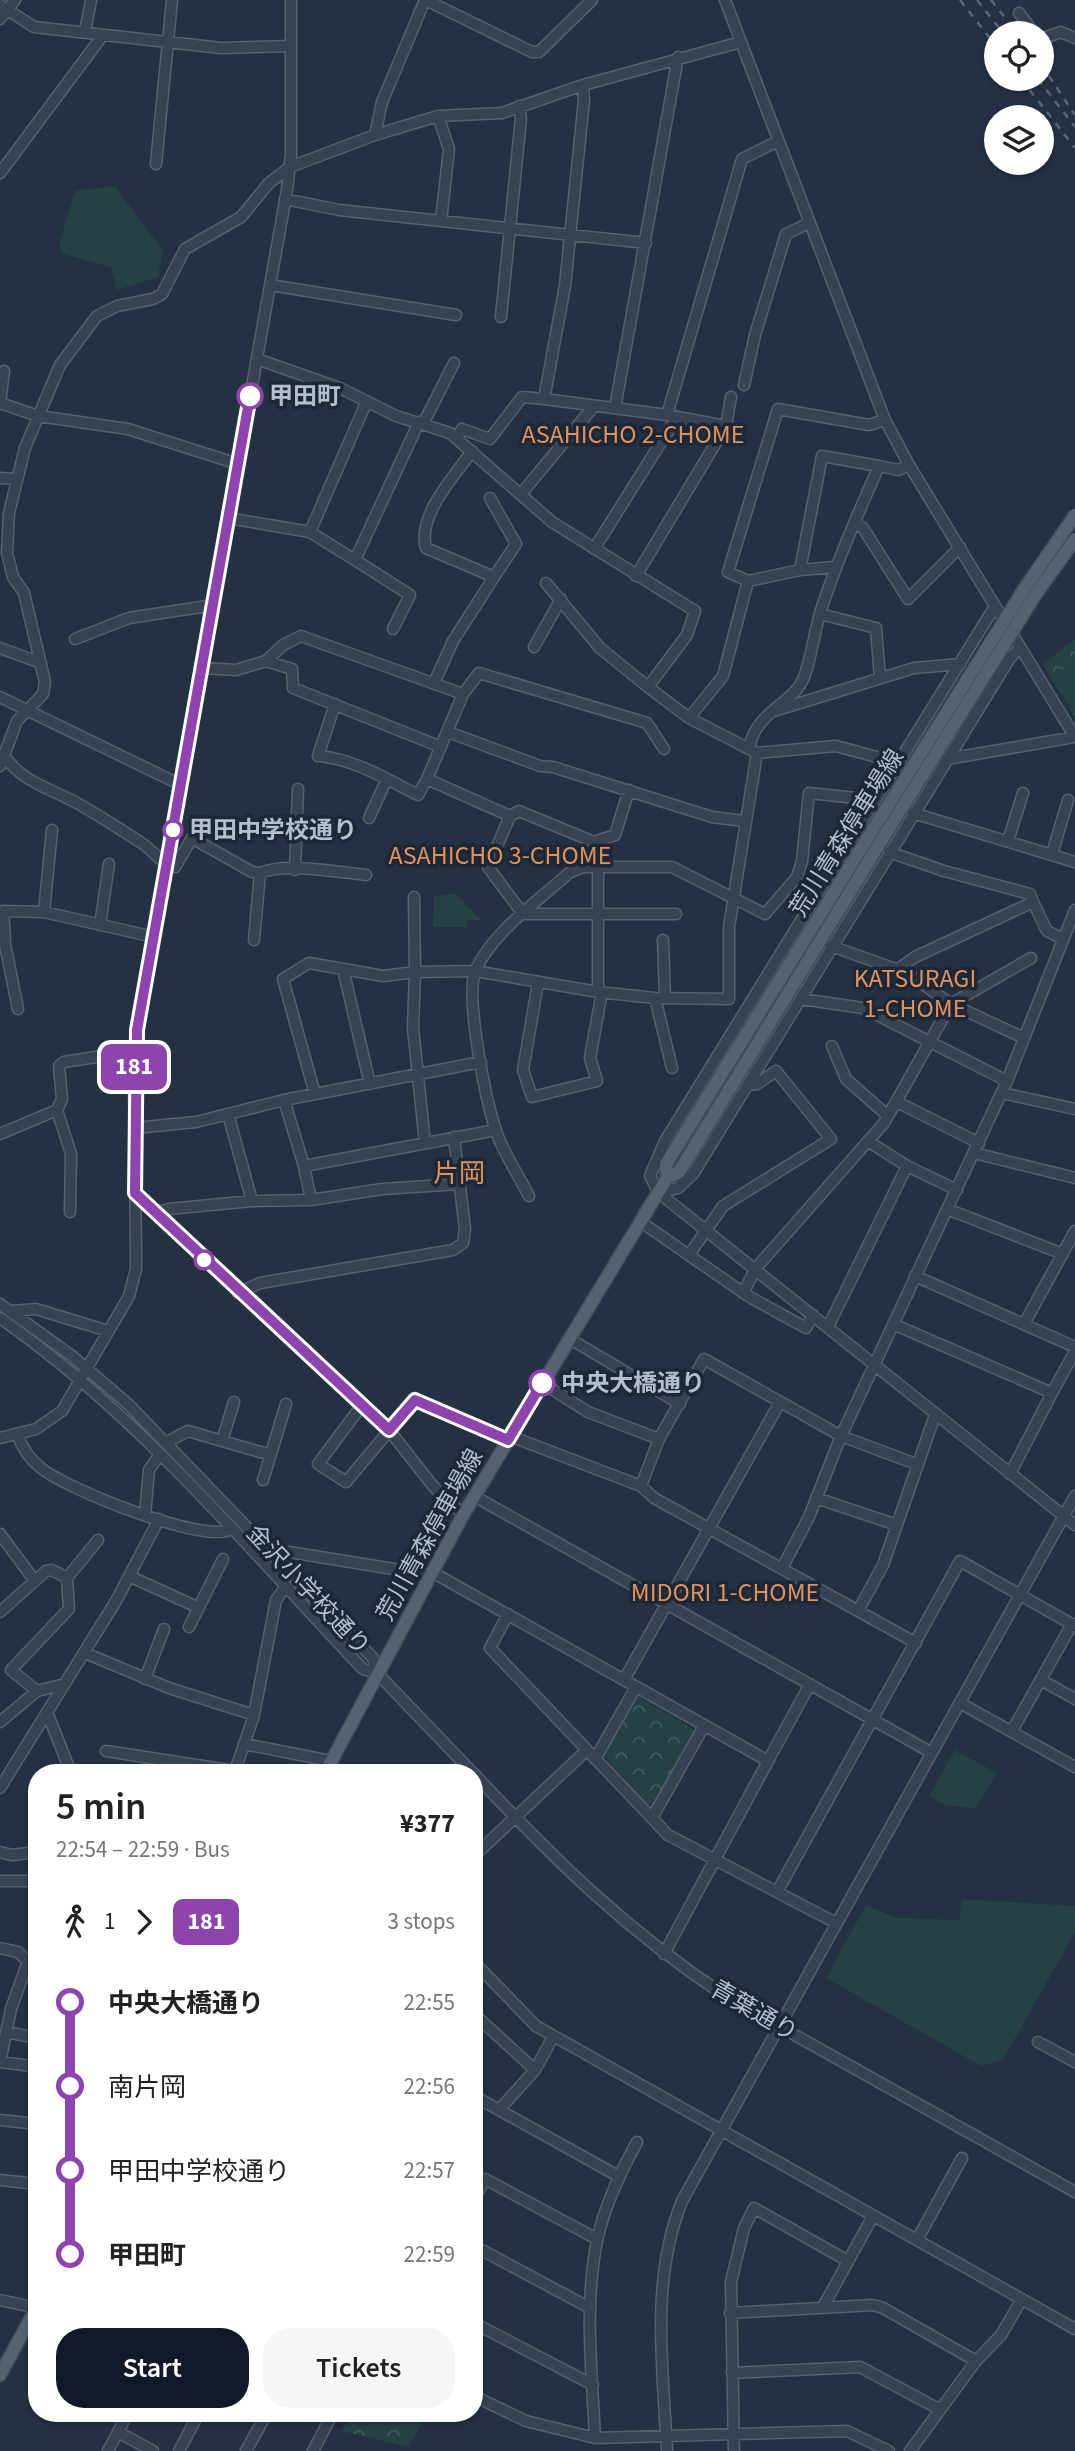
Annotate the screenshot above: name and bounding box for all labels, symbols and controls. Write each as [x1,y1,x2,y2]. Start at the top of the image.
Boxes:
map controls [984,21,1054,175]
button: locate [984,21,1054,91]
button: layers [984,105,1054,175]
place label: 甲田町 [269,379,341,414]
marker: 甲田町 [237,383,263,409]
district label: ASAHICHO 2-CHOME [522,416,744,453]
street label: 荒川青森停車場線 [781,742,913,924]
place label: 甲田中学校通り [189,813,357,848]
marker: 甲田中学校通り [163,820,183,840]
district label: ASAHICHO 3-CHOME [389,837,611,874]
district label: KATSURAGI 1-CHOME [854,960,976,1027]
line badge: 181 [94,1044,174,1090]
text: 181 [115,1049,153,1084]
district label: 片岡 [433,1155,485,1192]
unlabelled marker [194,1250,214,1270]
place label: 中央大橋通り [561,1366,705,1401]
marker: 中央大橋通り [529,1370,555,1396]
street label: 荒川青森停車場線 [368,1443,492,1627]
street label: 金沢小学校通り [238,1517,378,1663]
district label: MIDORI 1-CHOME [631,1574,819,1611]
text: 5 min [56,1780,146,1834]
text: ¥377 [400,1805,455,1842]
text: 22:54 – 22:59 · Bus [56,1833,230,1866]
icon: walk [56,1903,94,1941]
icon: forward [125,1903,163,1941]
text: 181 [187,1904,225,1939]
text: 1 [104,1905,115,1938]
text: 3 stops [388,1905,455,1938]
street label: 青葉通り [704,1972,804,2050]
text: 中央大橋通り [108,1985,264,2022]
text: 22:55 [404,1986,455,2019]
text: 南片岡 [108,2069,186,2106]
text: 22:56 [404,2070,455,2103]
text: 甲田中学校通り [108,2153,290,2190]
text: 22:57 [404,2154,455,2187]
text: 甲田町 [108,2237,186,2274]
text: 22:59 [404,2238,455,2271]
button: Start [56,2328,249,2408]
button: Tickets [263,2328,455,2408]

